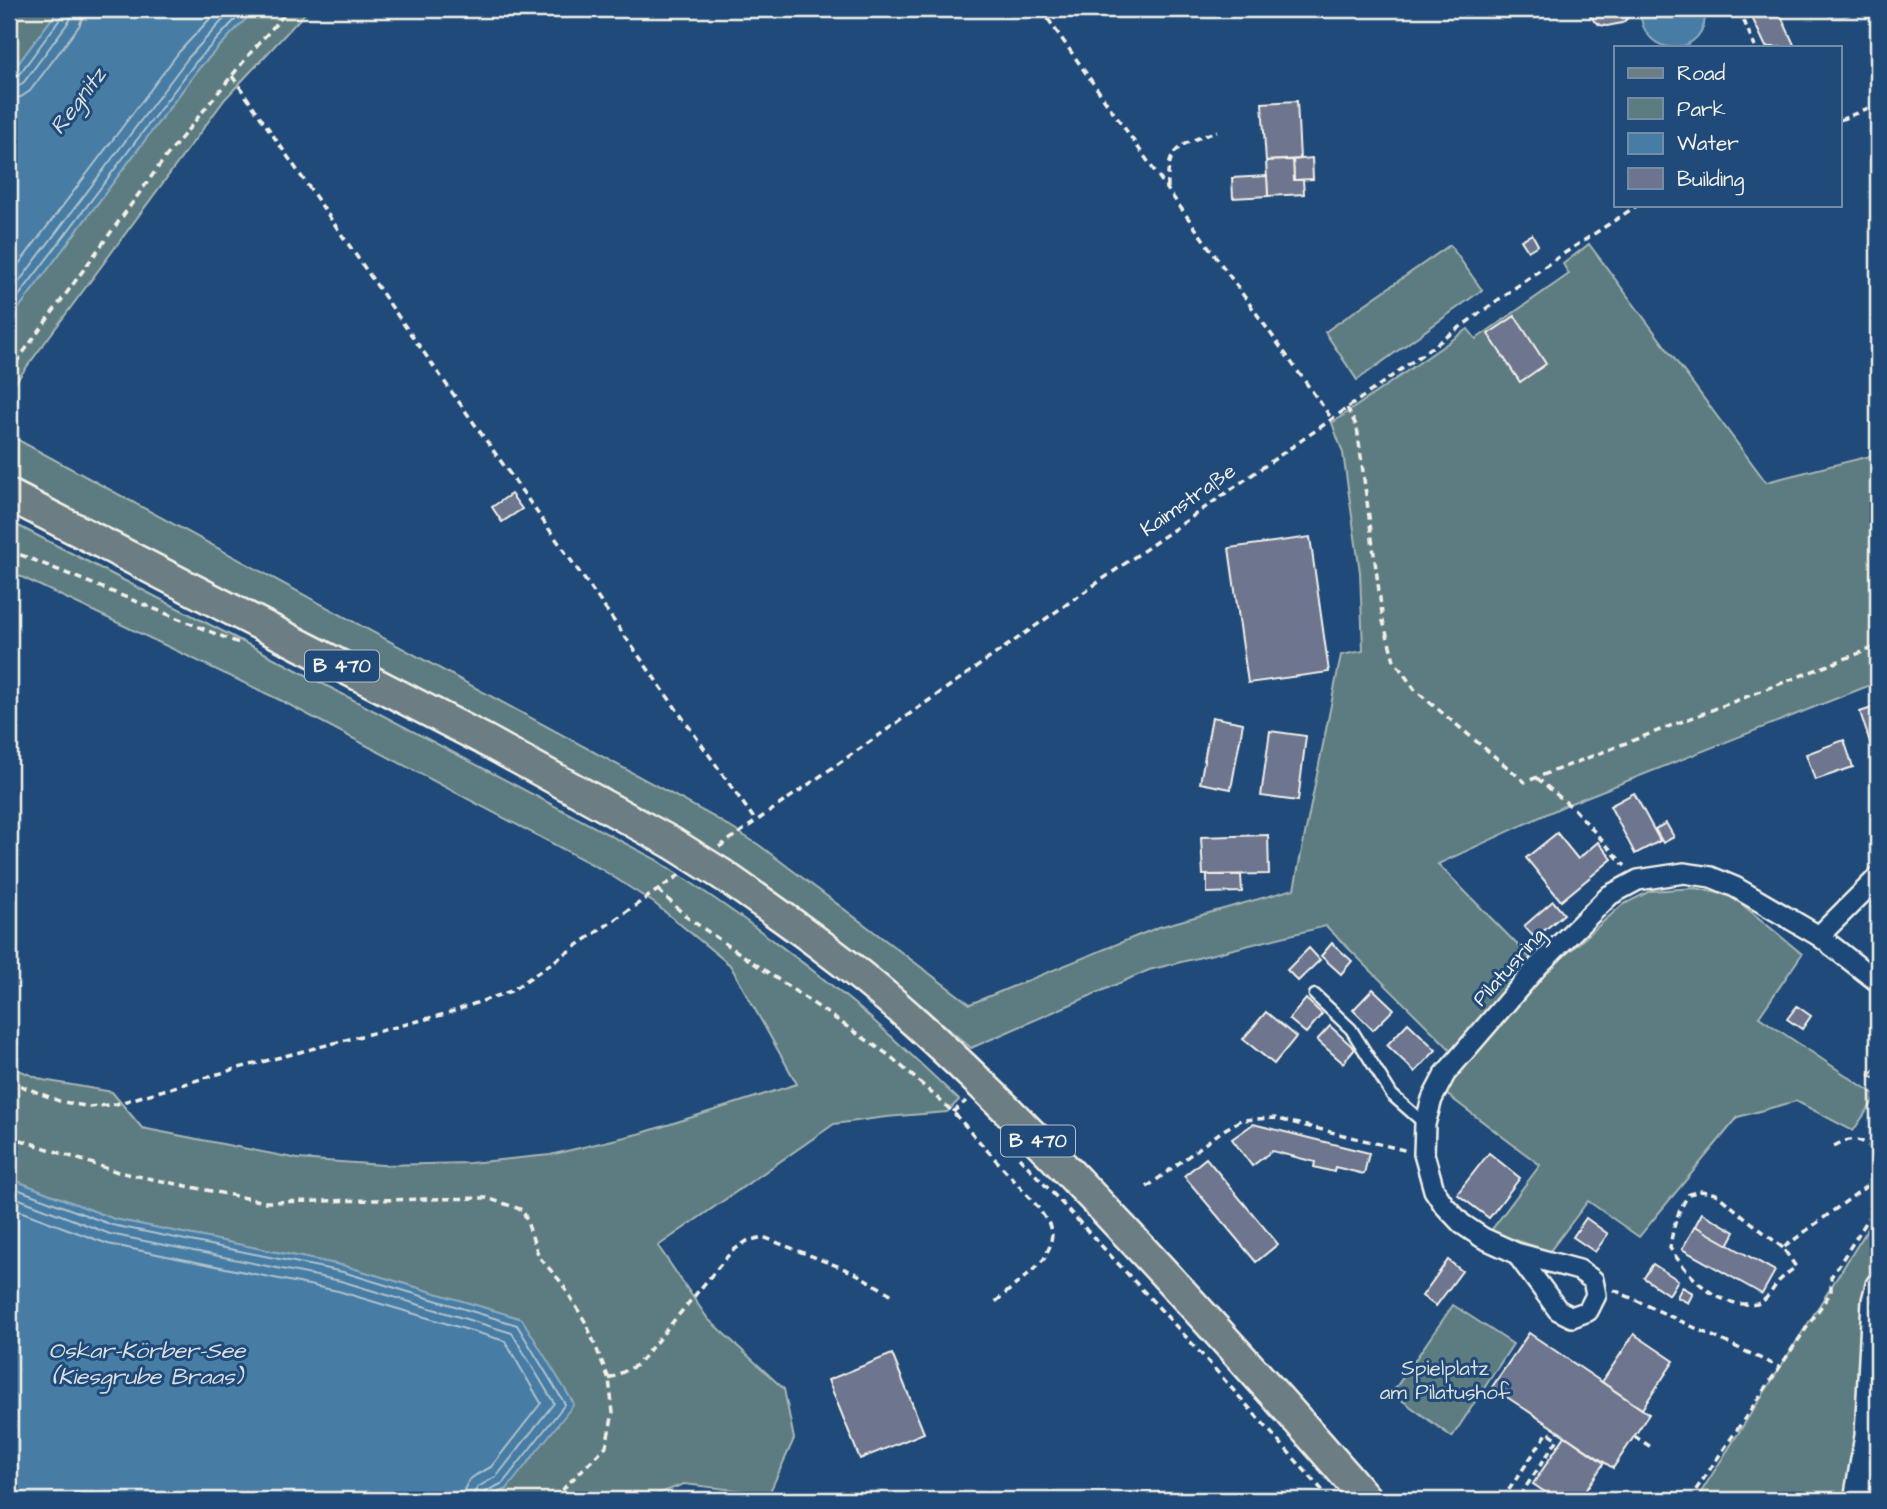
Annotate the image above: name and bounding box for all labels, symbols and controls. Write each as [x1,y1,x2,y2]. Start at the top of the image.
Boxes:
legend [1614,46,1842,206]
text: Road [1677,59,1725,88]
water label: Regnitz [42,60,116,142]
text: Park [1677,95,1726,124]
text: Water [1677,129,1739,158]
text: Building [1677,165,1745,196]
street label: Kaimstraße [1134,456,1242,544]
road number: B 470 [305,650,379,681]
street label: Pilatusring [1466,921,1554,1014]
road number: B 470 [1001,1126,1075,1156]
water label: Oskar-Körber-See (Kiesgrube Braas) [48,1335,247,1394]
park label: Spielplatz am Pilatushof [1380,1354,1511,1407]

